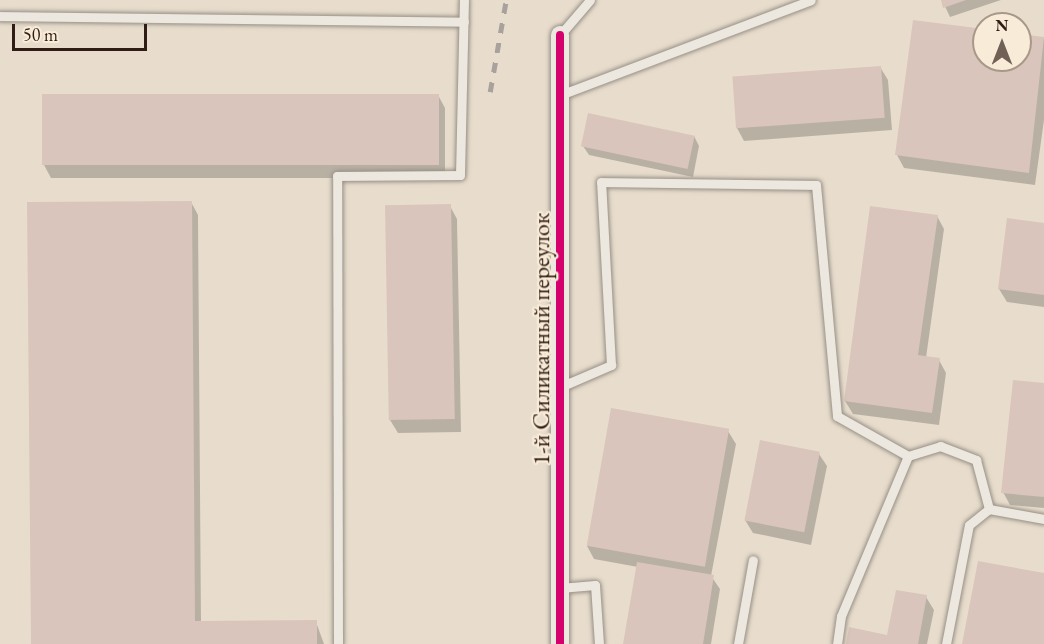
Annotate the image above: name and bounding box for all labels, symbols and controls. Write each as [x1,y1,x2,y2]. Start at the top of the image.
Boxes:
scale bar [15,12,150,50]
north arrow [972,12,1032,72]
text: N [996,15,1008,36]
text: 50 m [23,23,58,46]
street label: 1-й Силикатный переулок [527,213,555,465]

